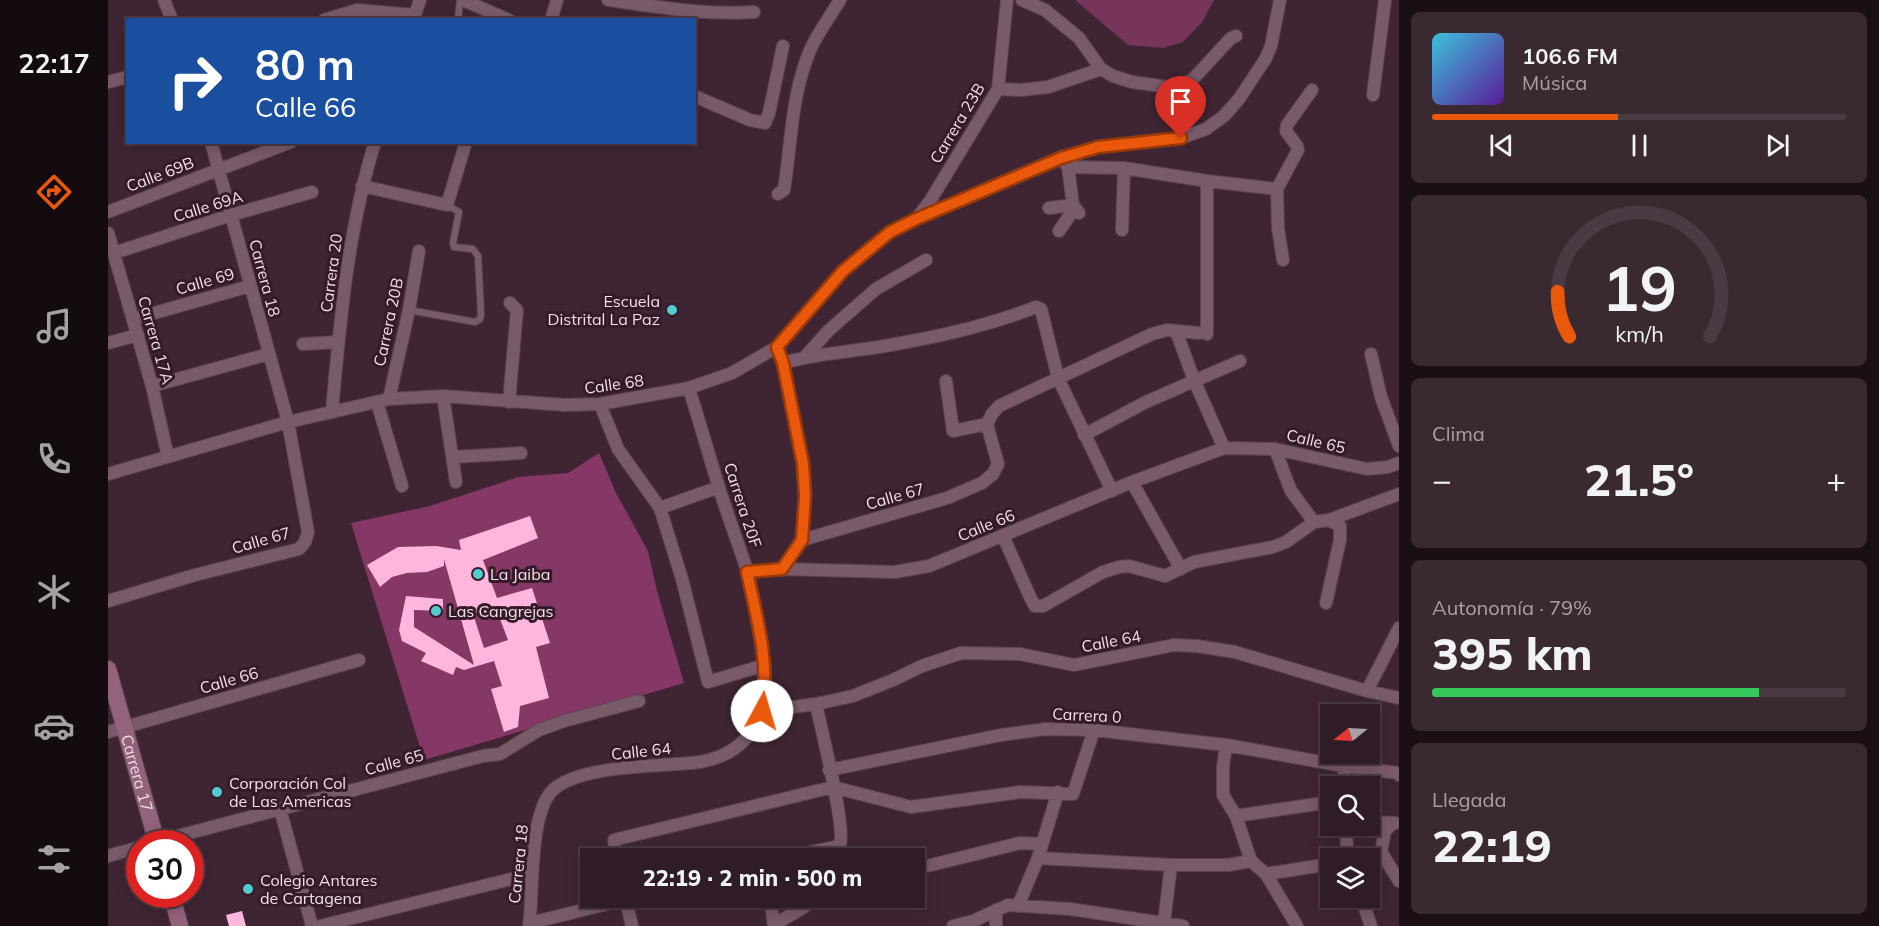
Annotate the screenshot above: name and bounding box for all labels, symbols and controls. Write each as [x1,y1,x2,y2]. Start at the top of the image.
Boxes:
text: 80 m [255,38,355,91]
icon: right [156,42,234,120]
text: 106.6 FM [1522,42,1618,70]
text: 22:17 [18,46,90,80]
text: Música [1522,70,1587,95]
pin [1155,76,1206,138]
street label: Carrera 23B [925,79,989,167]
icon: arrive [1164,85,1197,118]
text: Calle 66 [255,90,356,124]
icon: previous [1485,129,1518,162]
icon: pause [1623,129,1656,162]
icon: next [1761,129,1794,162]
street label: Calle 69B [123,152,197,196]
icon: directions [33,171,75,213]
street label: Calle 69A [171,186,245,226]
street label: Carrera 20 [316,232,346,314]
street label: Carrera 18 [245,237,285,319]
text: 19 [1602,248,1676,327]
street label: Calle 69 [173,263,237,299]
street label: Carrera 20B [369,276,407,368]
place label: Escuela Distrital La Paz [548,291,660,329]
street label: Carrera 17A [134,294,178,387]
marker: Escuela Distrital La Paz [665,303,679,317]
icon: music [33,305,75,347]
text: km/h [1615,321,1663,348]
street label: Calle 68 [583,370,645,398]
text: Clima [1432,421,1485,446]
street label: Calle 65 [1285,425,1347,457]
icon: phone [33,438,75,480]
text: 21.5° [1584,451,1694,507]
text: − [1432,459,1452,500]
text: + [1826,459,1846,500]
street label: Carrera 20F [720,460,766,550]
street label: Calle 67 [863,478,927,514]
street label: Calle 66 [954,504,1018,546]
street label: Calle 67 [229,522,293,558]
place label: La Jaiba [490,564,550,584]
marker: La Jaiba [471,567,485,581]
icon: climate [33,571,75,613]
text: Autonomía · 79% [1432,595,1592,620]
place label: Las Cangrejas [448,601,554,621]
marker: Las Cangrejas [429,604,443,618]
street label: Calle 64 [1080,625,1143,657]
text: 395 km [1432,625,1593,681]
street label: Calle 66 [197,662,261,698]
position arrow [730,679,794,743]
street label: Carrera 0 [1052,703,1122,727]
north arrow [1320,704,1380,764]
map controls [1320,704,1380,908]
icon: car [33,705,75,747]
street label: Carrera 17 [117,732,158,814]
street label: Calle 64 [610,738,672,764]
street label: Calle 65 [362,745,426,779]
place label: Corporación Col de Las Americas [229,773,351,811]
button: search [1320,776,1380,836]
marker: Corporación Col de Las Americas [210,785,224,799]
text: Llegada [1432,787,1507,812]
text: 22:19 [1432,817,1552,873]
street label: Carrera 18 [504,824,532,904]
speed limit sign: 30 [126,830,204,908]
icon: filters [33,838,75,880]
button: layers [1320,848,1380,908]
text: 22:19 · 2 min · 500 m [643,864,862,892]
place label: Colegio Antares de Cartagena [260,870,378,908]
marker: Colegio Antares de Cartagena [241,882,255,896]

